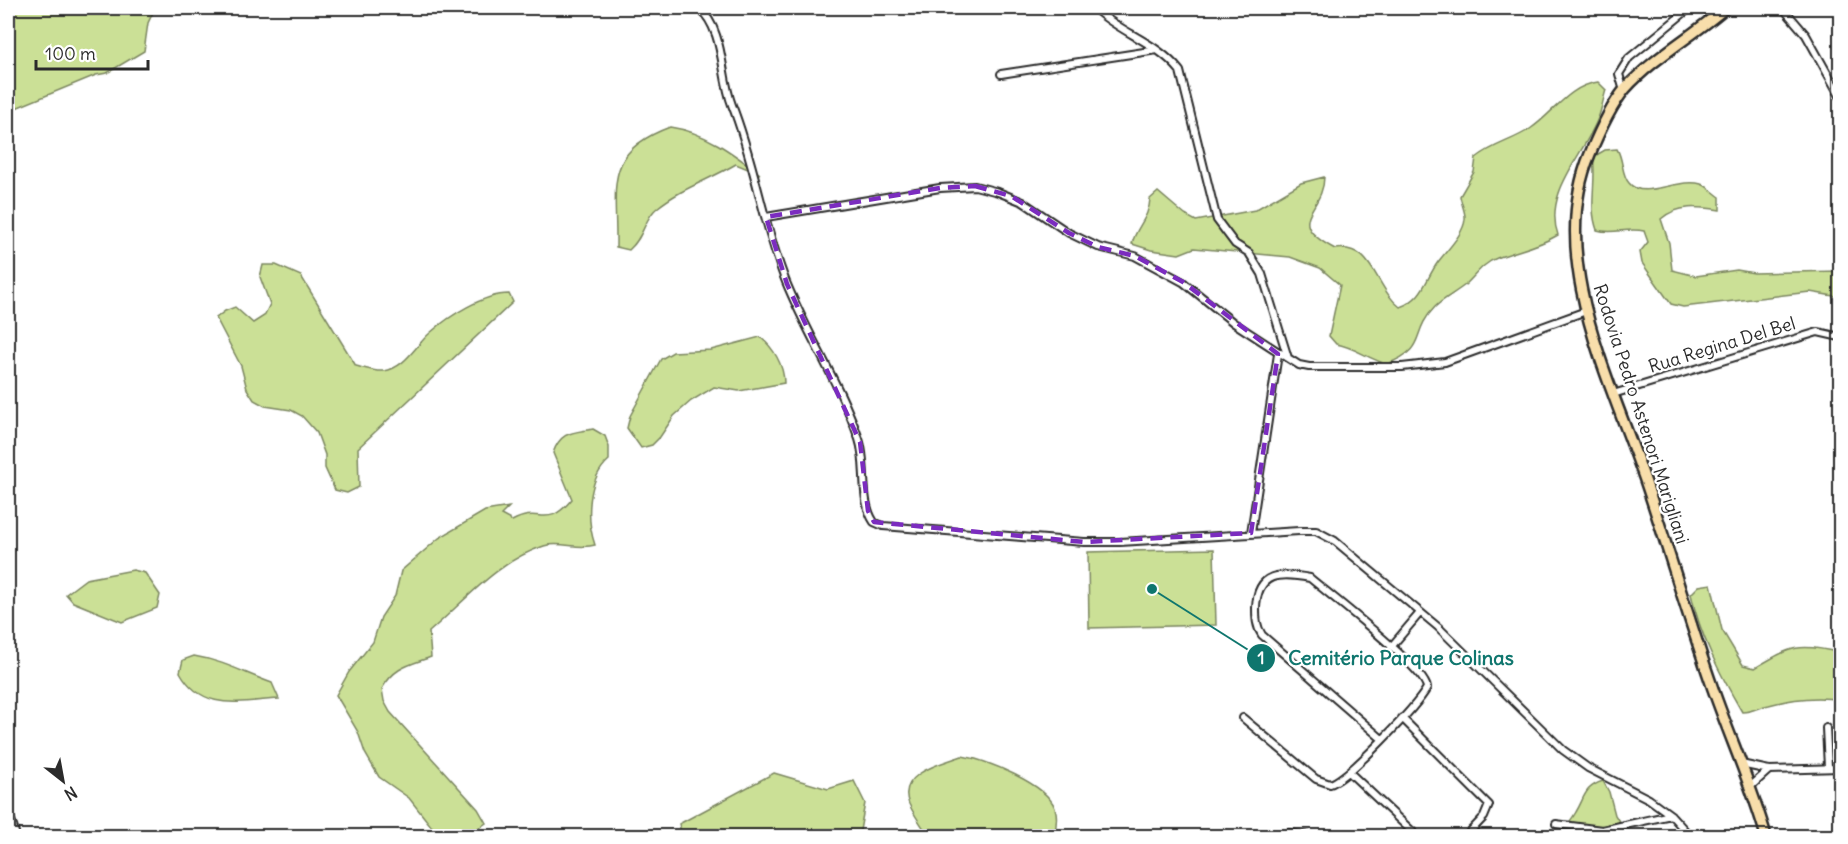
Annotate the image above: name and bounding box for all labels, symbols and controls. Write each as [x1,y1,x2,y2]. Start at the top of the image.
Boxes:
scale bar [36,33,148,71]
text: 100 m [45,42,96,65]
street label: Rodovia Pedro Astenori Marigliani [1589,281,1694,547]
street label: Rua Regina Del Bel [1646,311,1798,378]
callout: Cemitério Parque Colinas [1246,639,1526,677]
text: Cemitério Parque Colinas [1288,645,1514,670]
text: 1 [1257,646,1265,669]
north arrow [33,751,93,811]
text: N [61,782,81,805]

